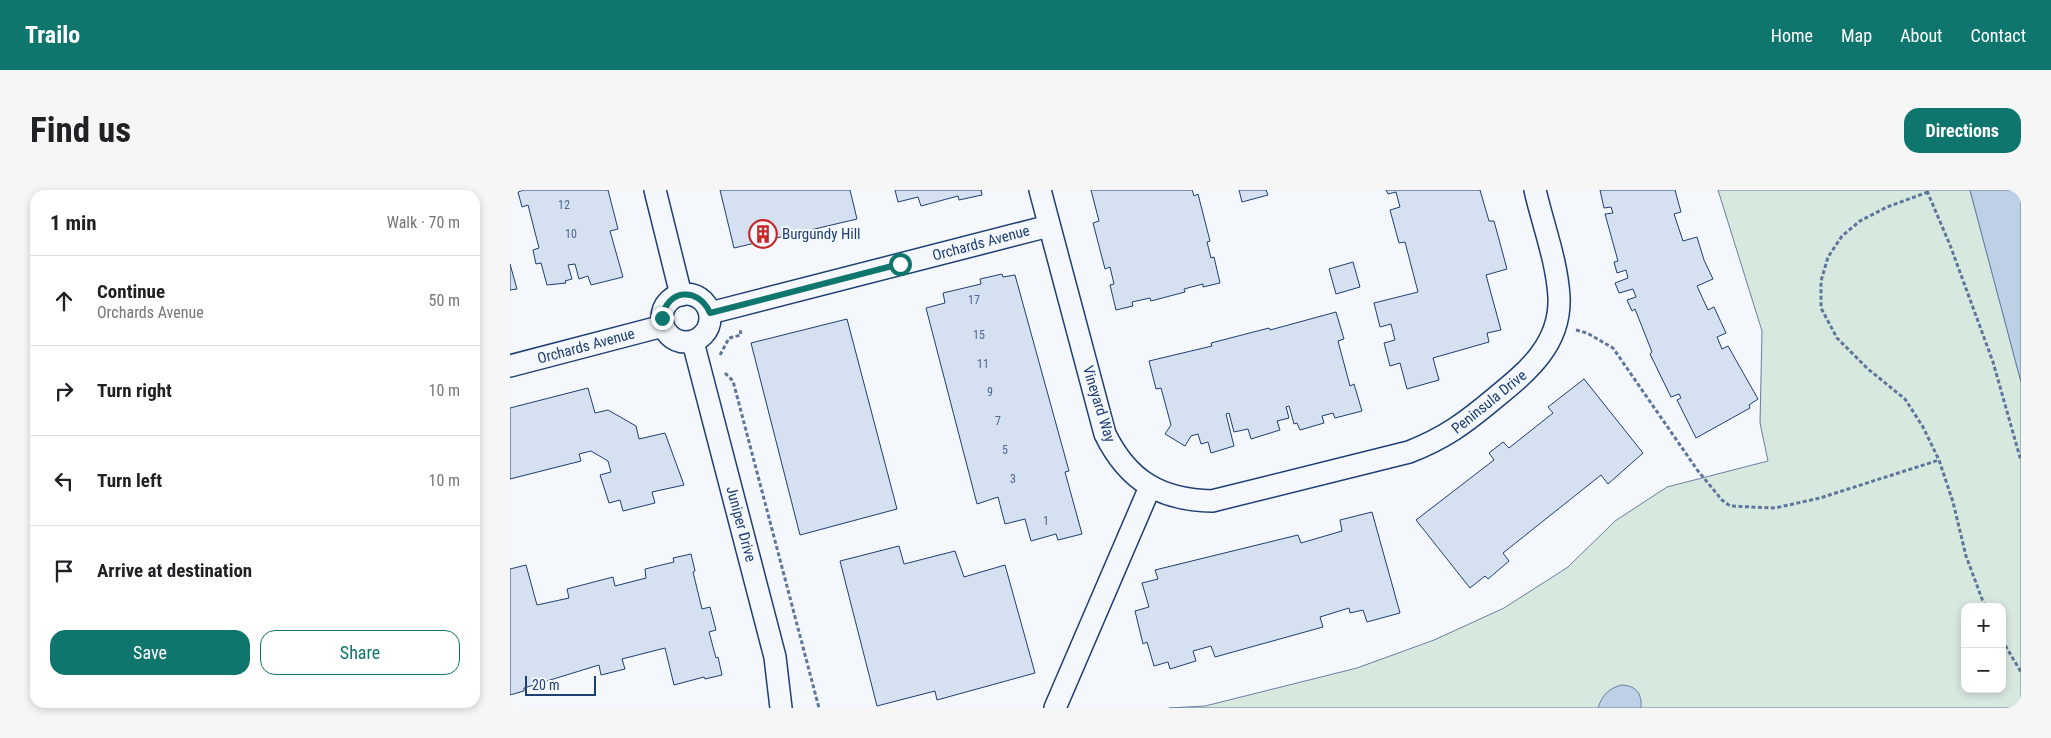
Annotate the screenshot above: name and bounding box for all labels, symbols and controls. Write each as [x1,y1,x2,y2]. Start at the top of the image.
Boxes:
text: Trailo [25,21,80,49]
text: Home [1771,25,1813,46]
text: Map [1841,25,1872,46]
text: About [1900,25,1942,46]
text: Contact [1970,25,2026,46]
button: Directions [1904,108,2021,153]
text: Find us [30,110,131,151]
house number: 12 [558,198,570,212]
text: 1 min [50,211,97,235]
text: Walk · 70 m [387,213,460,232]
building icon: Burgundy Hill [748,219,778,249]
street label: Orchards Avenue [930,221,1032,265]
place label: Burgundy Hill [782,225,861,243]
house number: 10 [565,227,577,241]
route start [889,253,912,276]
text: Continue [97,280,165,303]
icon: ahead [50,287,78,315]
text: 50 m [428,291,460,310]
house number: 17 [968,293,980,307]
text: Orchards Avenue [97,303,204,322]
route end [651,307,674,330]
street label: Orchards Avenue [535,324,637,368]
house number: 15 [973,328,985,342]
house number: 11 [977,357,989,371]
street label: Vineyard Way [1079,363,1119,445]
street label: Peninsula Drive [1448,366,1530,438]
icon: right [50,377,78,405]
text: Turn right [97,379,172,402]
text: 10 m [428,381,460,400]
house number: 9 [987,385,993,399]
house number: 7 [995,414,1001,428]
house number: 5 [1002,443,1008,457]
icon: left [50,467,78,495]
text: Turn left [97,469,162,492]
text: 10 m [428,471,460,490]
house number: 3 [1010,472,1016,486]
street label: Juniper Drive [722,484,760,564]
house number: 1 [1043,514,1049,528]
icon: arrive [50,557,78,585]
text: Arrive at destination [97,559,252,582]
map controls [1961,603,2006,693]
button: + [1961,603,2006,648]
button: Save [50,630,250,675]
button: Share [260,630,460,675]
button: − [1961,648,2006,693]
scale bar [525,673,596,696]
text: 20 m [532,677,560,693]

